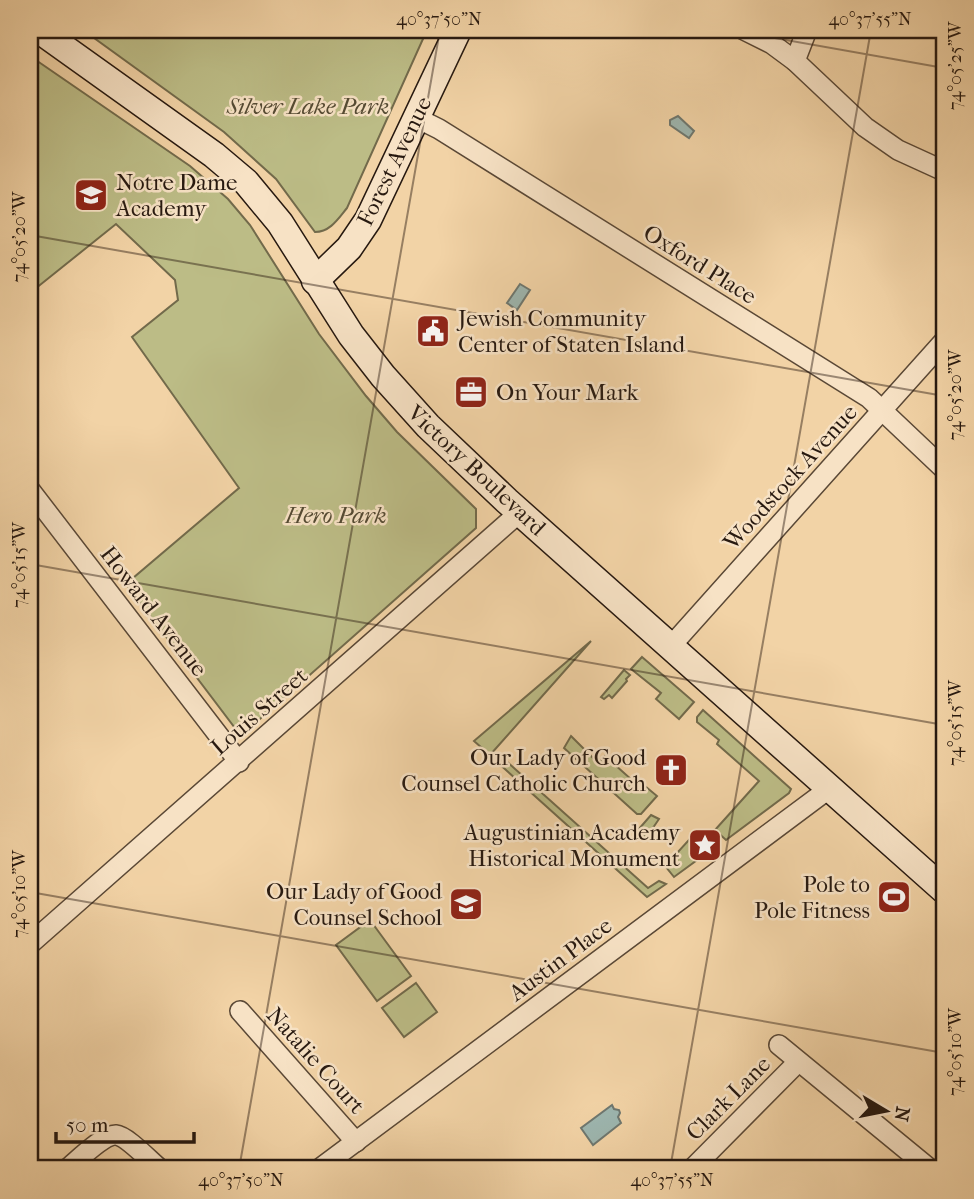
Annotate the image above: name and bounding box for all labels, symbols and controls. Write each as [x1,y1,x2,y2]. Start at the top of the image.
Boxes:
text: 40°37'50"N [396,9,482,30]
text: 40°37'55"N [828,9,912,30]
text: 74°05'25"W [945,20,966,110]
street label: Forest Avenue [351,92,437,230]
park label: Silver Lake Park [226,93,389,120]
place label: Notre Dame Academy [115,169,237,222]
school or university icon: Notre Dame Academy [72,176,110,214]
text: 74°05'20"W [9,190,30,282]
street label: Oxford Place [638,219,761,310]
place label: Jewish Community Center of Staten Island [456,305,686,358]
public building icon: Jewish Community Center of Staten Island [414,312,452,350]
text: 74°05'20"W [945,348,966,440]
office icon: On Your Mark [452,373,490,411]
place label: On Your Mark [496,379,639,406]
street label: Victory Boulevard [401,399,552,542]
street label: Woodstock Avenue [717,399,863,556]
park label: Hero Park [284,502,387,529]
text: 74°05'15"W [9,521,30,608]
street label: Howard Avenue [94,541,213,682]
street label: Louis Street [205,662,313,761]
text: 74°05'15"W [945,679,966,766]
place label: Our Lady of Good Counsel Catholic Church [401,744,646,797]
church icon: Our Lady of Good Counsel Catholic Church [652,751,690,789]
place label: Augustinian Academy Historical Monument [463,819,681,872]
place icon: Augustinian Academy Historical Monument [686,826,724,864]
text: 74°05'10"W [9,849,30,938]
place label: Pole to Pole Fitness [754,871,870,924]
place label: Our Lady of Good Counsel School [266,878,443,931]
sports icon: Pole to Pole Fitness [875,878,913,916]
school or university icon: Our Lady of Good Counsel School [447,885,485,923]
street label: Austin Place [503,912,617,1007]
street label: Natalie Court [261,1002,370,1119]
text: 74°05'10"W [945,1007,966,1096]
street label: Clark Lane [681,1051,776,1146]
north arrow [852,1076,922,1146]
scale bar [56,1101,194,1145]
text: N [890,1105,914,1123]
text: 50 m [66,1113,109,1137]
text: 40°37'50"N [198,1170,284,1191]
text: 40°37'55"N [630,1170,714,1191]

